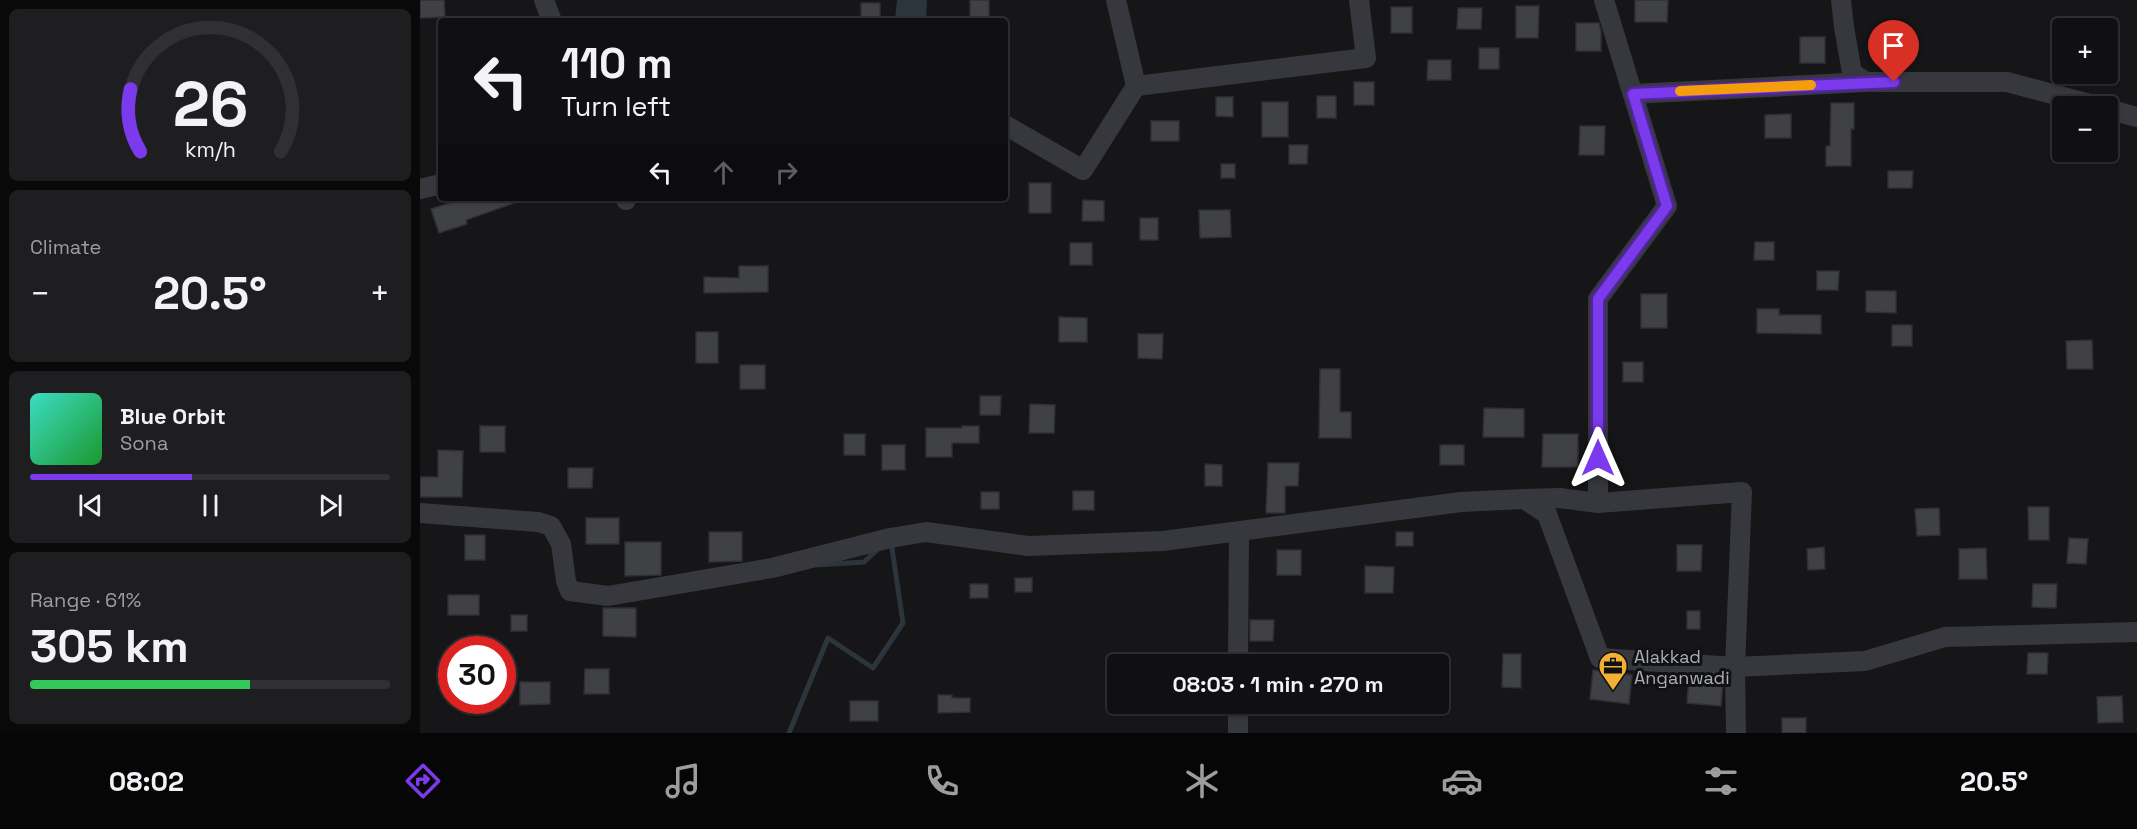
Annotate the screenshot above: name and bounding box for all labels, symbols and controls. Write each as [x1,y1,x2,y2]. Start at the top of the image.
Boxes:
map controls [2052,18,2118,162]
button: + [2052,18,2118,84]
pin [1868,20,1919,82]
icon: arrive [1877,29,1910,62]
text: 110 m [561,37,673,90]
icon: left [462,42,540,120]
text: 26 [172,65,248,144]
text: Turn left [561,89,671,124]
button: − [2052,96,2118,162]
text: km/h [184,136,236,163]
icon: left [644,156,677,189]
icon: ahead [707,156,740,189]
icon: right [770,156,803,189]
text: Climate [30,234,101,260]
text: 20.5° [153,265,267,322]
text: − [30,273,50,315]
text: + [370,273,390,315]
text: Blue Orbit [120,402,226,430]
position arrow [1566,426,1630,490]
text: Sona [120,430,168,456]
icon: previous [74,489,107,522]
icon: pause [194,489,227,522]
icon: next [314,489,347,522]
text: Range · 61% [30,587,141,613]
text: 305 km [30,618,189,675]
speed limit sign: 30 [438,636,516,714]
place label: Alakkad Anganwadi [1634,645,1730,689]
office icon: Alakkad Anganwadi [1597,650,1629,692]
text: 08:03 · 1 min · 270 m [1173,670,1383,698]
icon: directions [402,760,444,802]
icon: music [662,760,704,802]
icon: phone [921,760,963,802]
icon: climate [1181,760,1223,802]
icon: car [1441,760,1483,802]
icon: filters [1700,760,1742,802]
text: 08:02 [109,764,184,799]
text: 20.5° [1960,764,2028,799]

